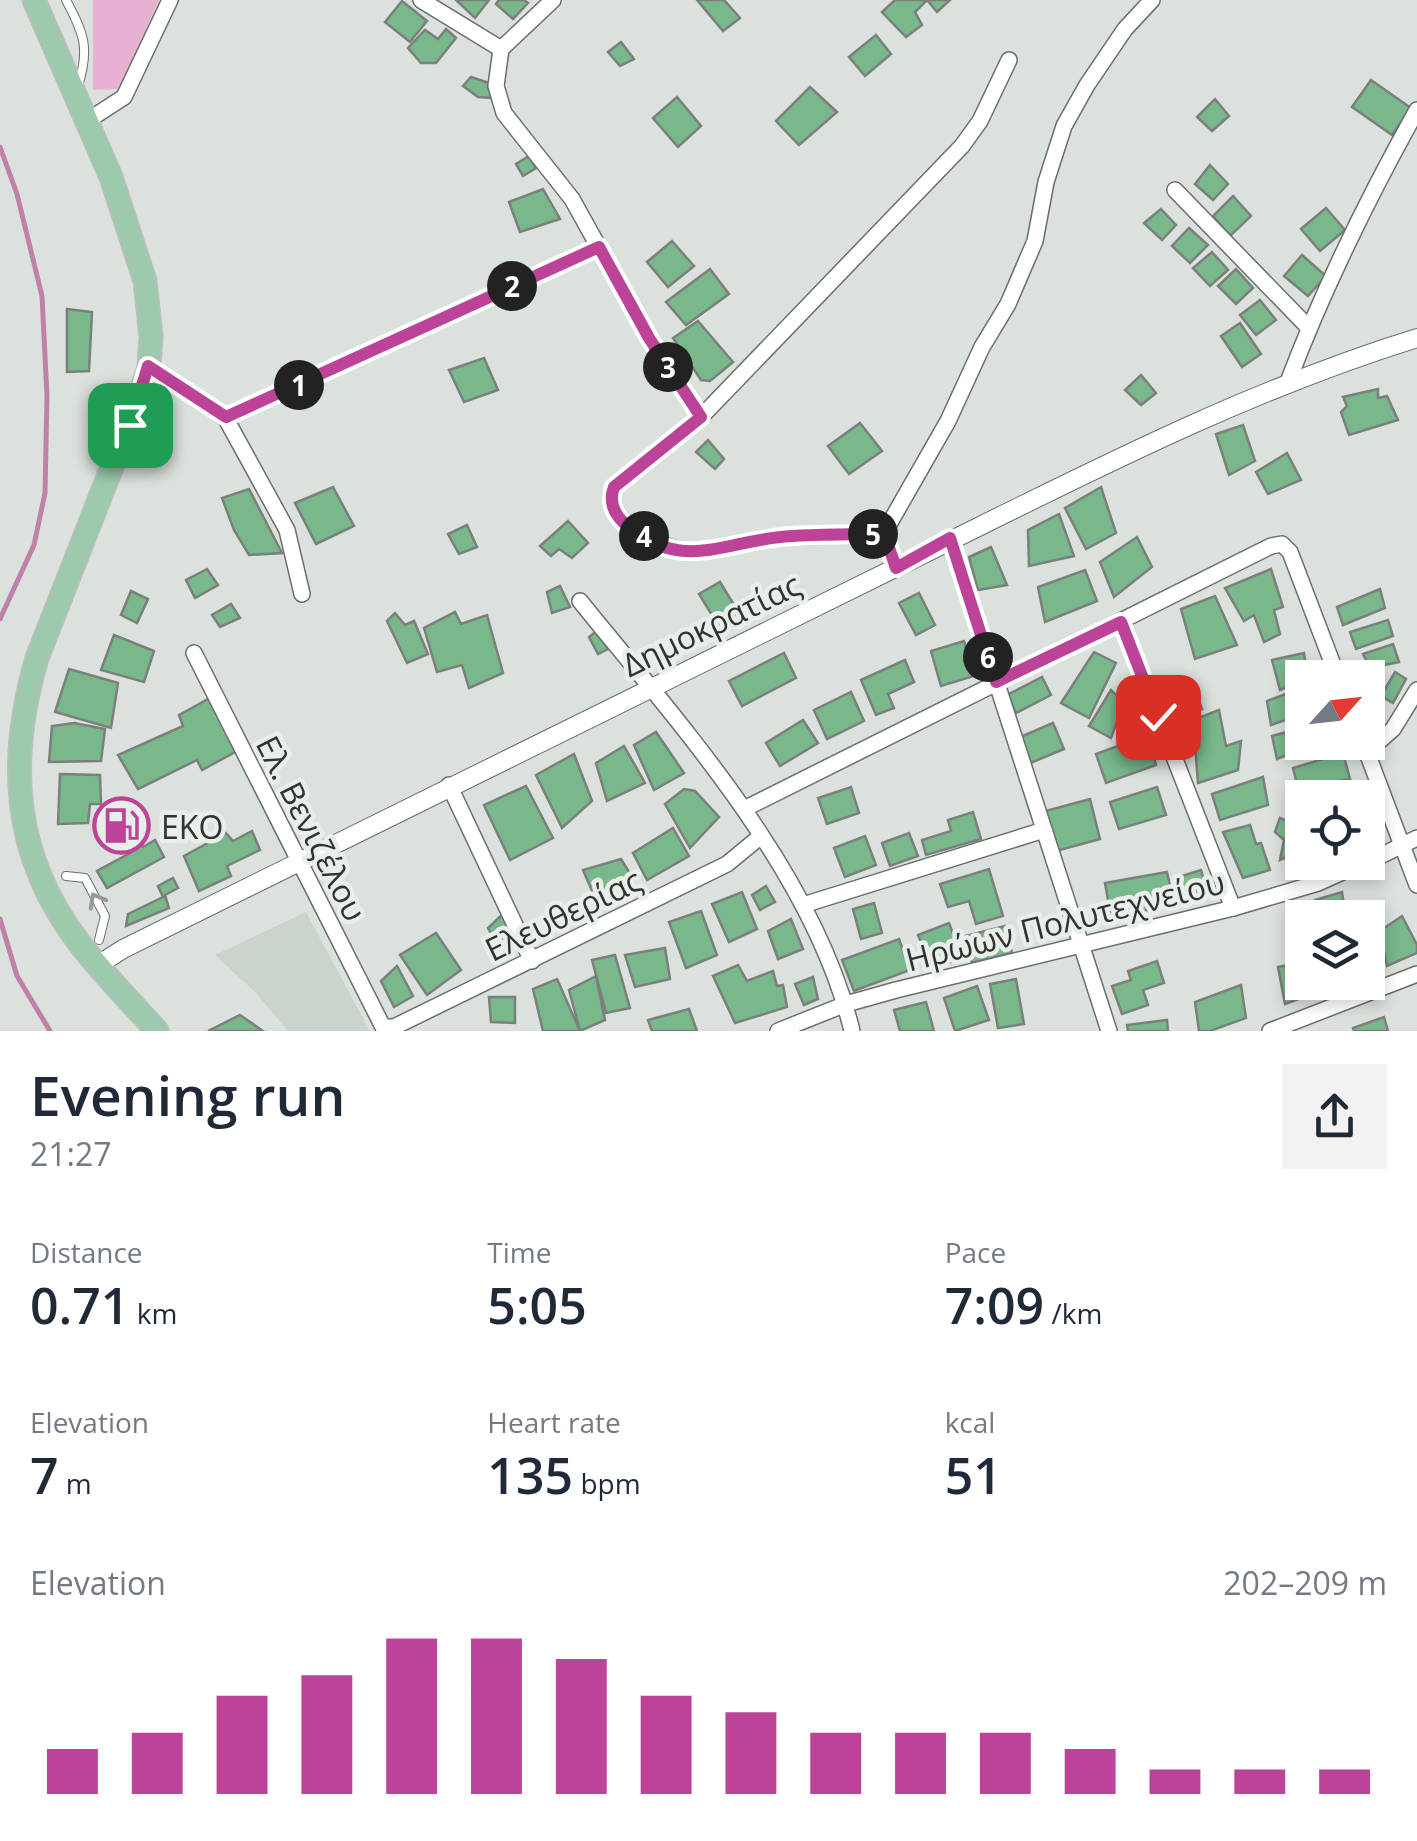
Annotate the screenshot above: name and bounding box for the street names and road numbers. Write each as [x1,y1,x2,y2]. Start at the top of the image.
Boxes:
street label: Δημοκρατίας [614,562,808,686]
street label: Ελ. Βενιζέλου [247,728,377,928]
street label: Ελευθερίας [478,858,648,970]
street label: Ηρώων Πολυτεχνείου [901,860,1229,980]

